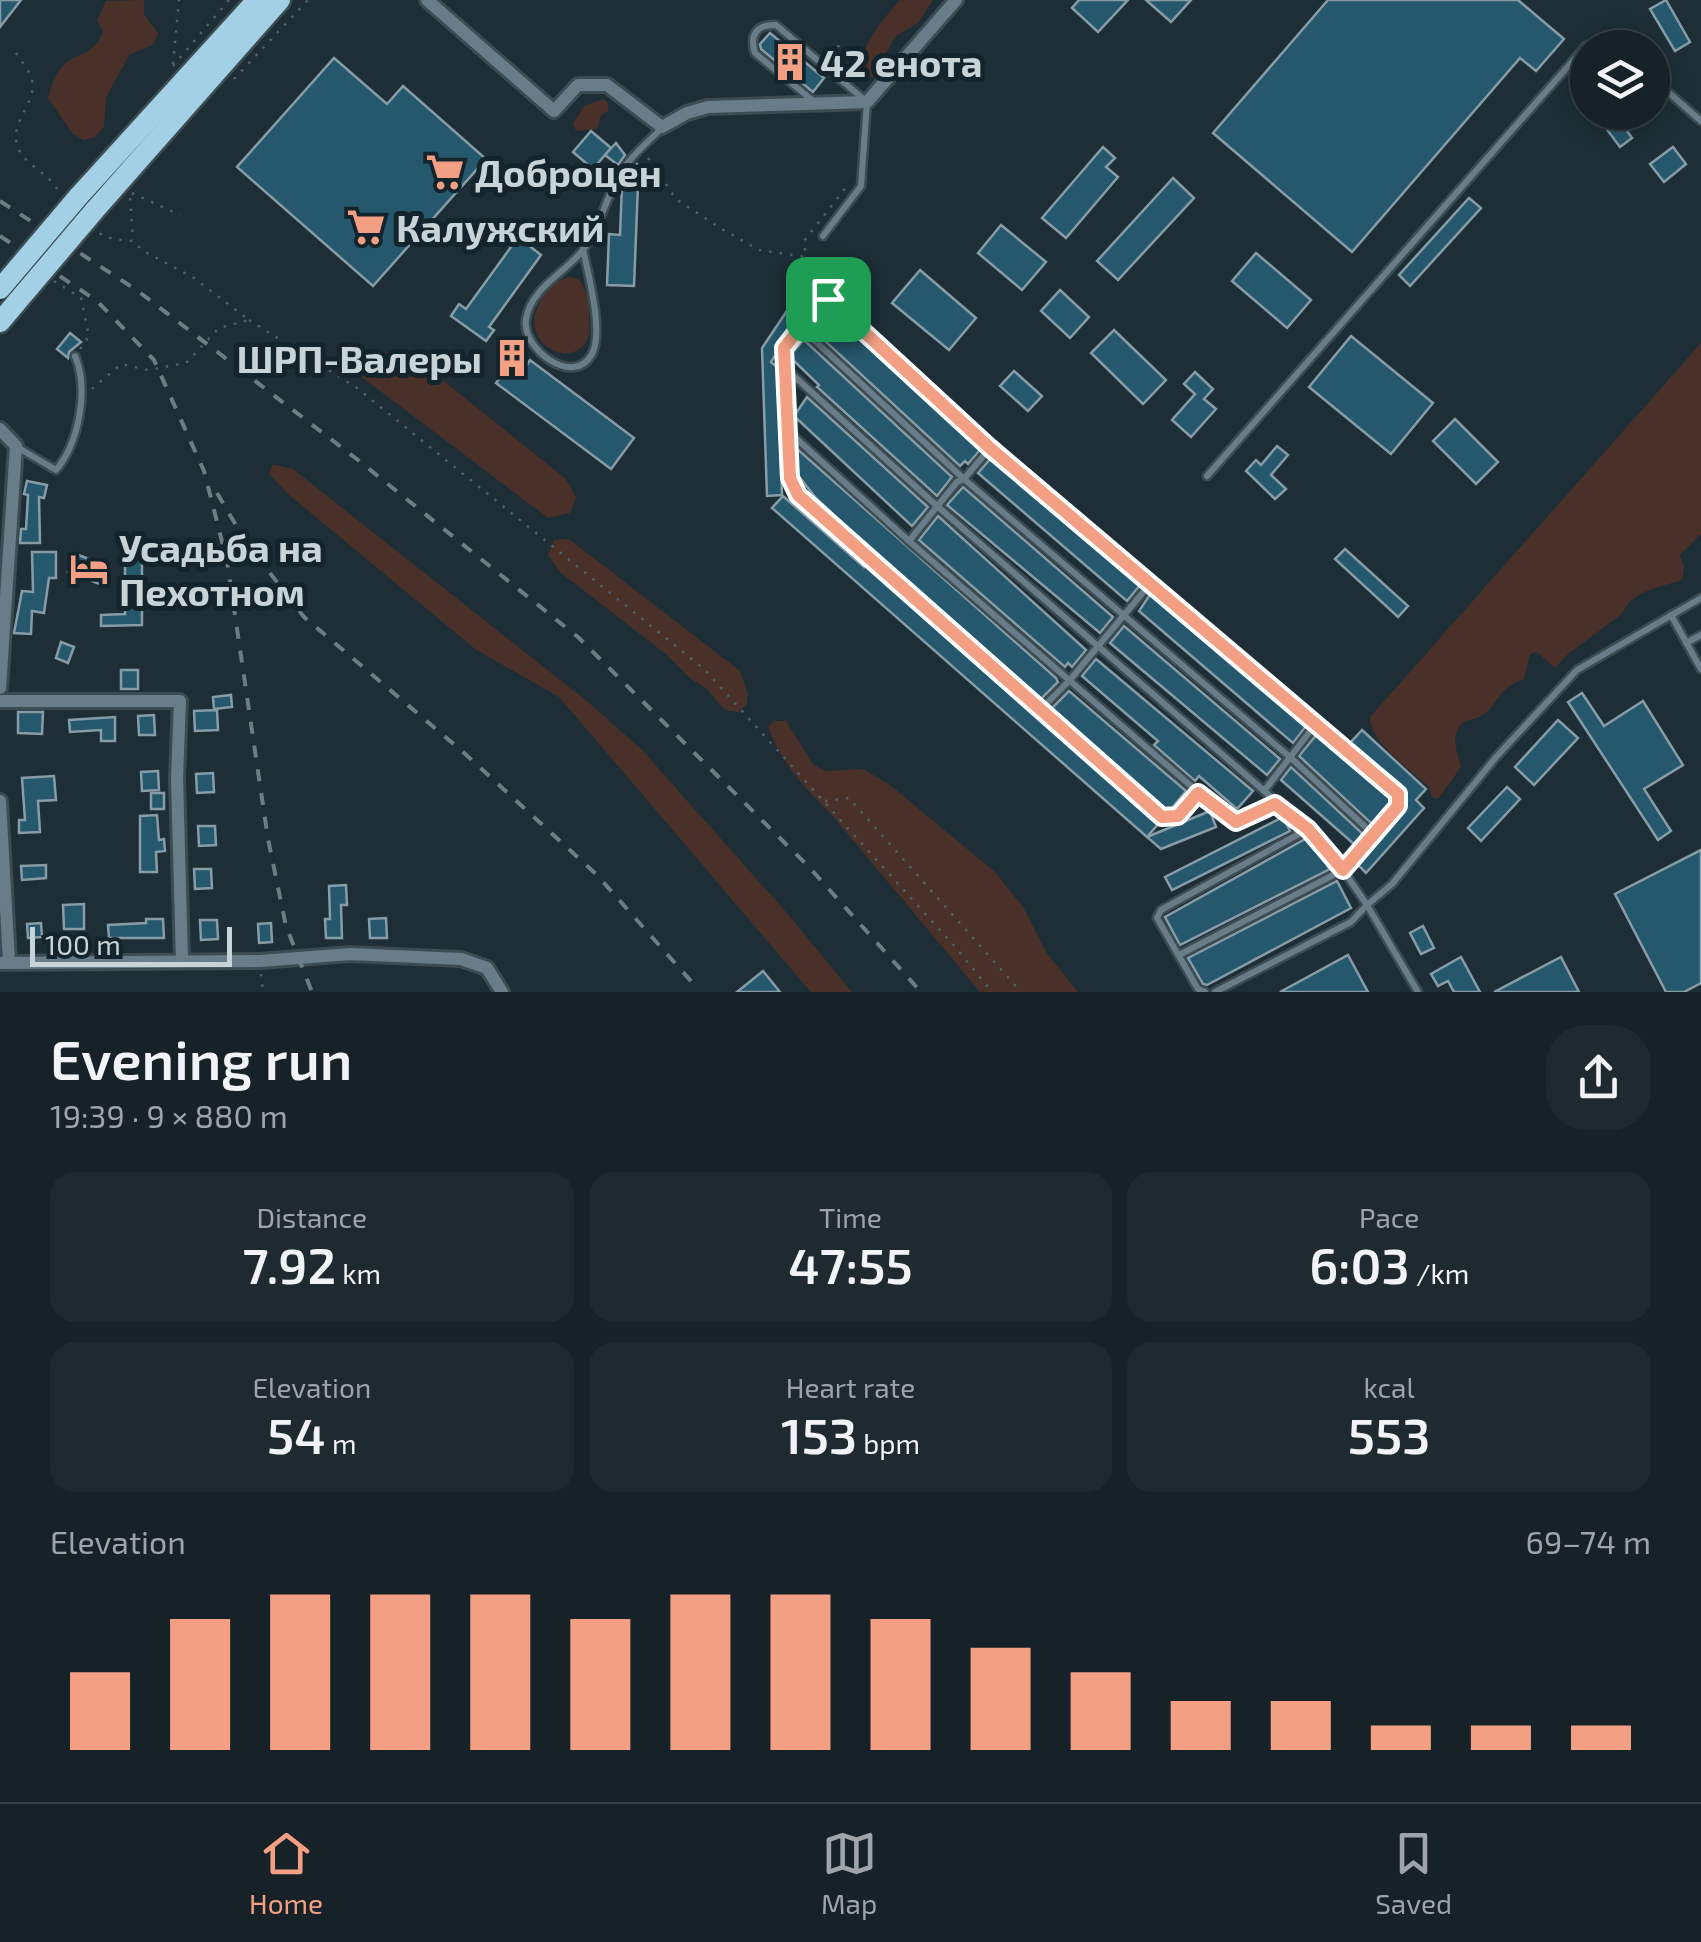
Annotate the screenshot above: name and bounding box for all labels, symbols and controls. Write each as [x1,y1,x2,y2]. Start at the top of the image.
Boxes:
map controls [1570,30,1670,130]
button: layers [1570,30,1670,130]
place label: 42 енота [820,39,983,85]
building icon: 42 енота [769,41,811,83]
place label: Доброцен [475,149,662,195]
supermarket icon: Доброцен [424,151,466,193]
place label: Калужский [396,204,604,250]
supermarket icon: Калужский [345,206,387,248]
pin [786,257,871,342]
icon: arrive [801,272,856,327]
place label: ШРП-Валеры [237,335,482,381]
building icon: ШРП-Валеры [491,337,533,379]
place label: Усадьба на Пехотном [119,524,323,614]
hotel icon: Усадьба на Пехотном [68,548,110,590]
scale bar [30,922,232,966]
text: 100 m [45,927,121,961]
text: Evening run [50,1025,352,1091]
button: share [1546,1025,1651,1130]
text: 19:39 · 9 × 880 m [50,1096,288,1134]
text: Distance [257,1200,367,1234]
text: Time [819,1200,882,1234]
text: Pace [1359,1200,1419,1234]
text: 7.92 [243,1234,336,1294]
text: 47:55 [788,1234,913,1294]
text: 6:03 [1309,1234,1410,1294]
text: km [336,1256,381,1290]
text: /km [1410,1256,1469,1290]
text: Elevation [252,1370,371,1404]
text: Heart rate [786,1370,915,1404]
text: kcal [1364,1370,1415,1404]
text: 54 [267,1404,326,1464]
text: 153 [781,1404,857,1464]
text: 553 [1348,1404,1430,1464]
text: m [326,1426,357,1460]
text: bpm [857,1426,920,1460]
text: Elevation [50,1522,186,1560]
text: 69–74 m [1526,1522,1651,1560]
tab: Home [249,1826,323,1920]
tab: Map [821,1826,877,1920]
tab: Saved [1375,1826,1452,1920]

